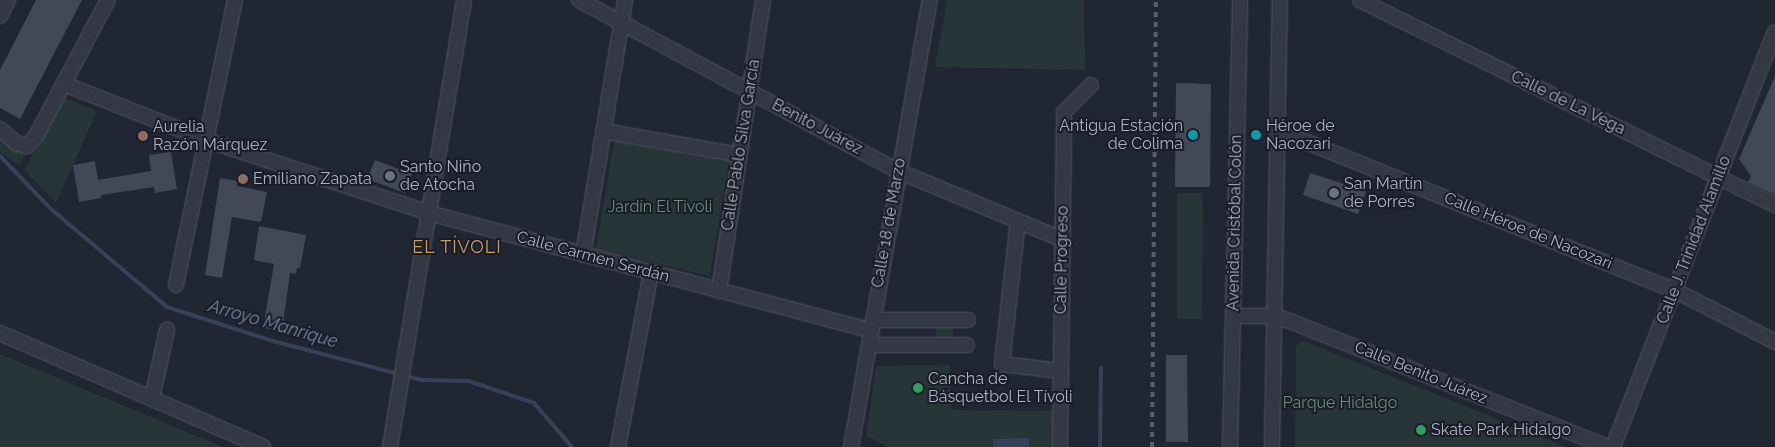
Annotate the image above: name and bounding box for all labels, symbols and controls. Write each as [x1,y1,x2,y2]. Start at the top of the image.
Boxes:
street label: Calle Pablo Silva García [718,58,764,232]
street label: Calle de La Vega [1508,67,1628,139]
street label: Benito Juárez [768,95,866,159]
place label: Antigua Estación de Colima [1059,116,1183,154]
place label: Héroe de Nacozari [1266,116,1335,154]
place label: Aurelia Razón Márquez [153,117,267,155]
marker: Antigua Estación de Colima [1187,129,1199,141]
marker: Héroe de Nacozari [1250,129,1262,141]
marker: Aurelia Razón Márquez [137,130,149,142]
street label: Avenida Cristóbal Colón [1224,134,1246,312]
street label: Calle J. Trinidad Alamillo [1653,153,1735,327]
place label: Santo Niño de Atocha [400,157,481,195]
street label: Calle 18 de Marzo [868,157,910,289]
place label: Emiliano Zapata [253,169,372,189]
marker: Santo Niño de Atocha [384,170,396,182]
marker: Emiliano Zapata [237,173,249,185]
place label: San Martín de Porres [1344,174,1422,212]
marker: San Martín de Porres [1328,187,1340,199]
street label: Calle Héroe de Nacozari [1441,188,1615,274]
park label: Jardín El Tivoli [607,197,713,217]
street label: Calle Progreso [1051,206,1073,314]
street label: Calle Carmen Serdán [515,227,671,287]
district label: EL TÍVOLI [411,236,503,258]
water label: Arroyo Manrique [206,295,340,353]
street label: Calle Benito Juárez [1352,338,1490,408]
place label: Cancha de Básquetbol El Tívoli [928,369,1074,407]
marker: Cancha de Básquetbol El Tívoli [912,382,924,394]
park label: Parque Hidalgo [1283,393,1397,413]
place label: Skate Park Hidalgo [1431,420,1571,440]
marker: Skate Park Hidalgo [1415,424,1427,436]

